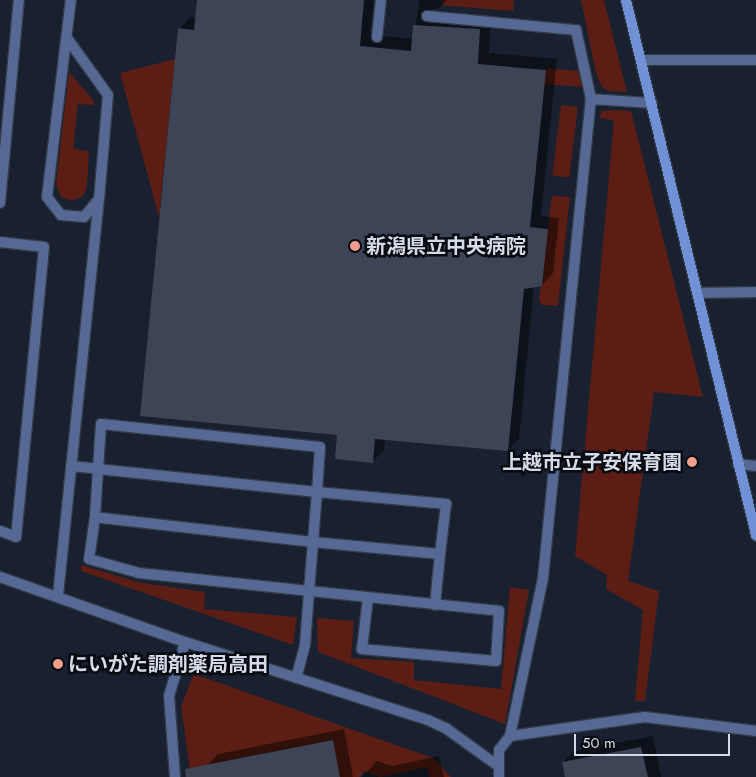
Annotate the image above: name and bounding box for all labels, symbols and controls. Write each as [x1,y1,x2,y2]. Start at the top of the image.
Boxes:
place label: 新潟県立中央病院 [366,234,526,258]
marker: 新潟県立中央病院 [348,239,362,253]
place label: 上越市立子安保育園 [502,450,682,474]
marker: 上越市立子安保育園 [686,456,698,468]
place label: にいがた調剤薬局高田 [68,652,268,676]
marker: にいがた調剤薬局高田 [52,658,64,670]
scale bar [576,724,732,756]
text: 50 m [582,732,616,754]

